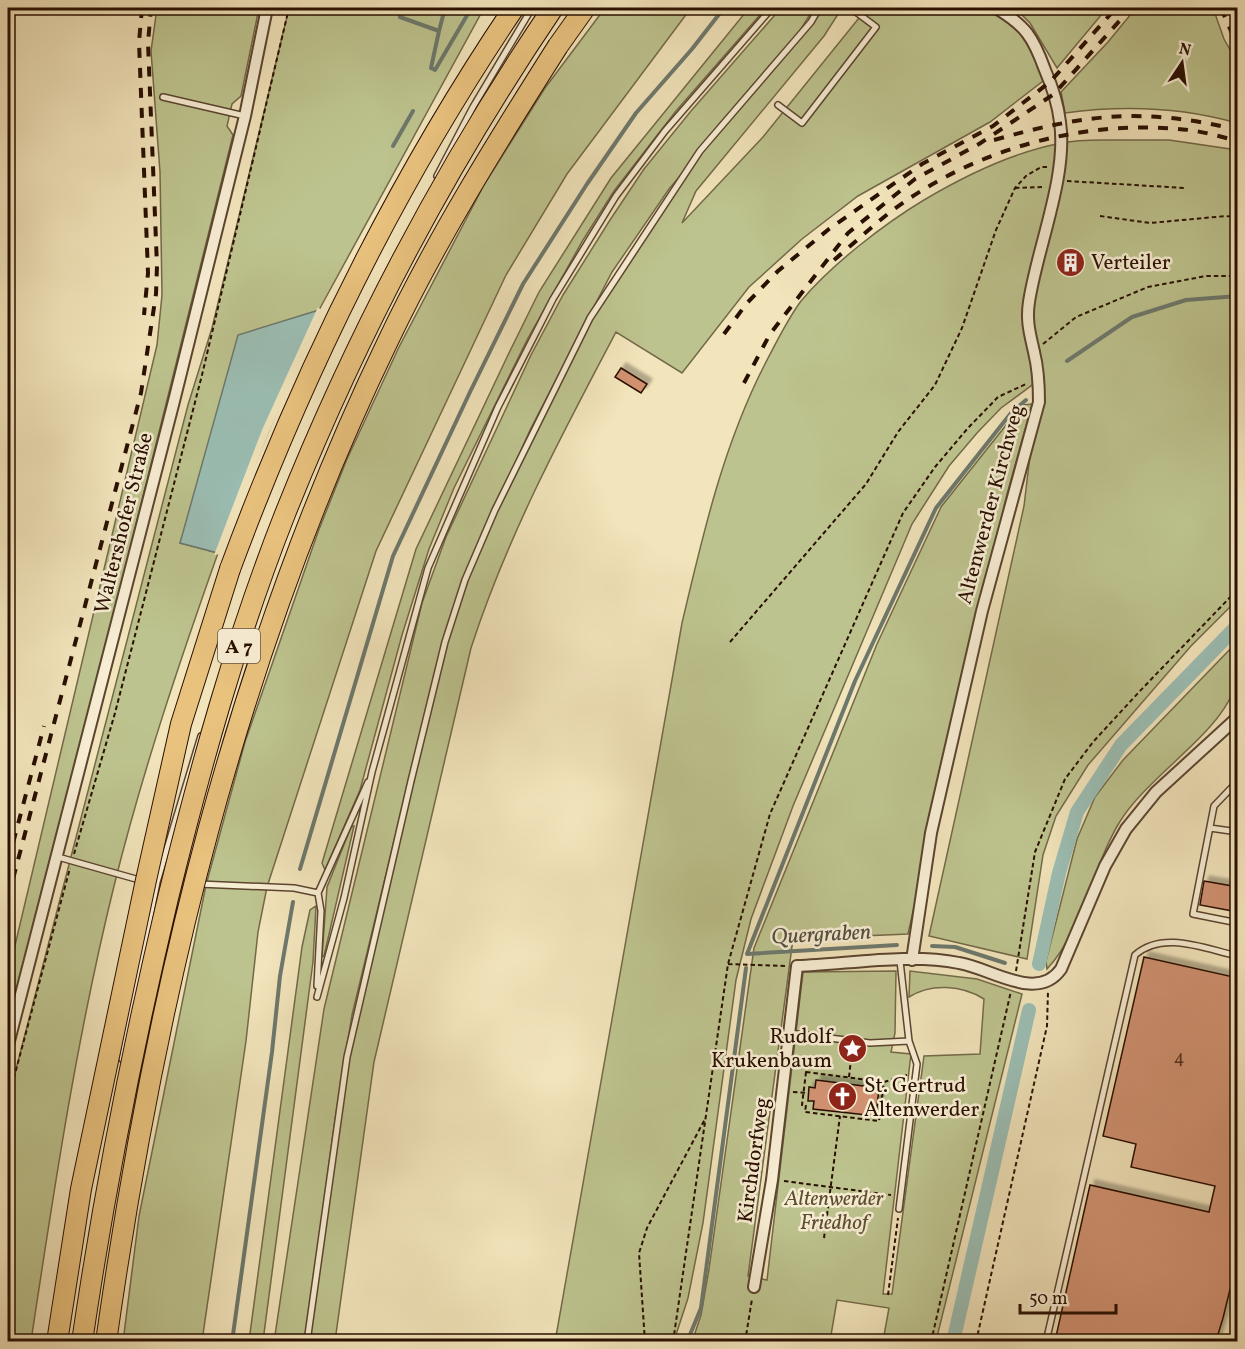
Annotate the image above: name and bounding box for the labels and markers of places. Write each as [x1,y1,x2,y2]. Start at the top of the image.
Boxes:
building icon: Verteiler [1054,246,1086,278]
place label: Verteiler [1091,249,1171,278]
place label: Rudolf Krukenbaum [711,1023,834,1076]
place icon: Rudolf Krukenbaum [837,1032,869,1064]
place label: St. Gertrud Altenwerder [864,1072,979,1125]
church icon: St. Gertrud Altenwerder [827,1081,859,1113]

